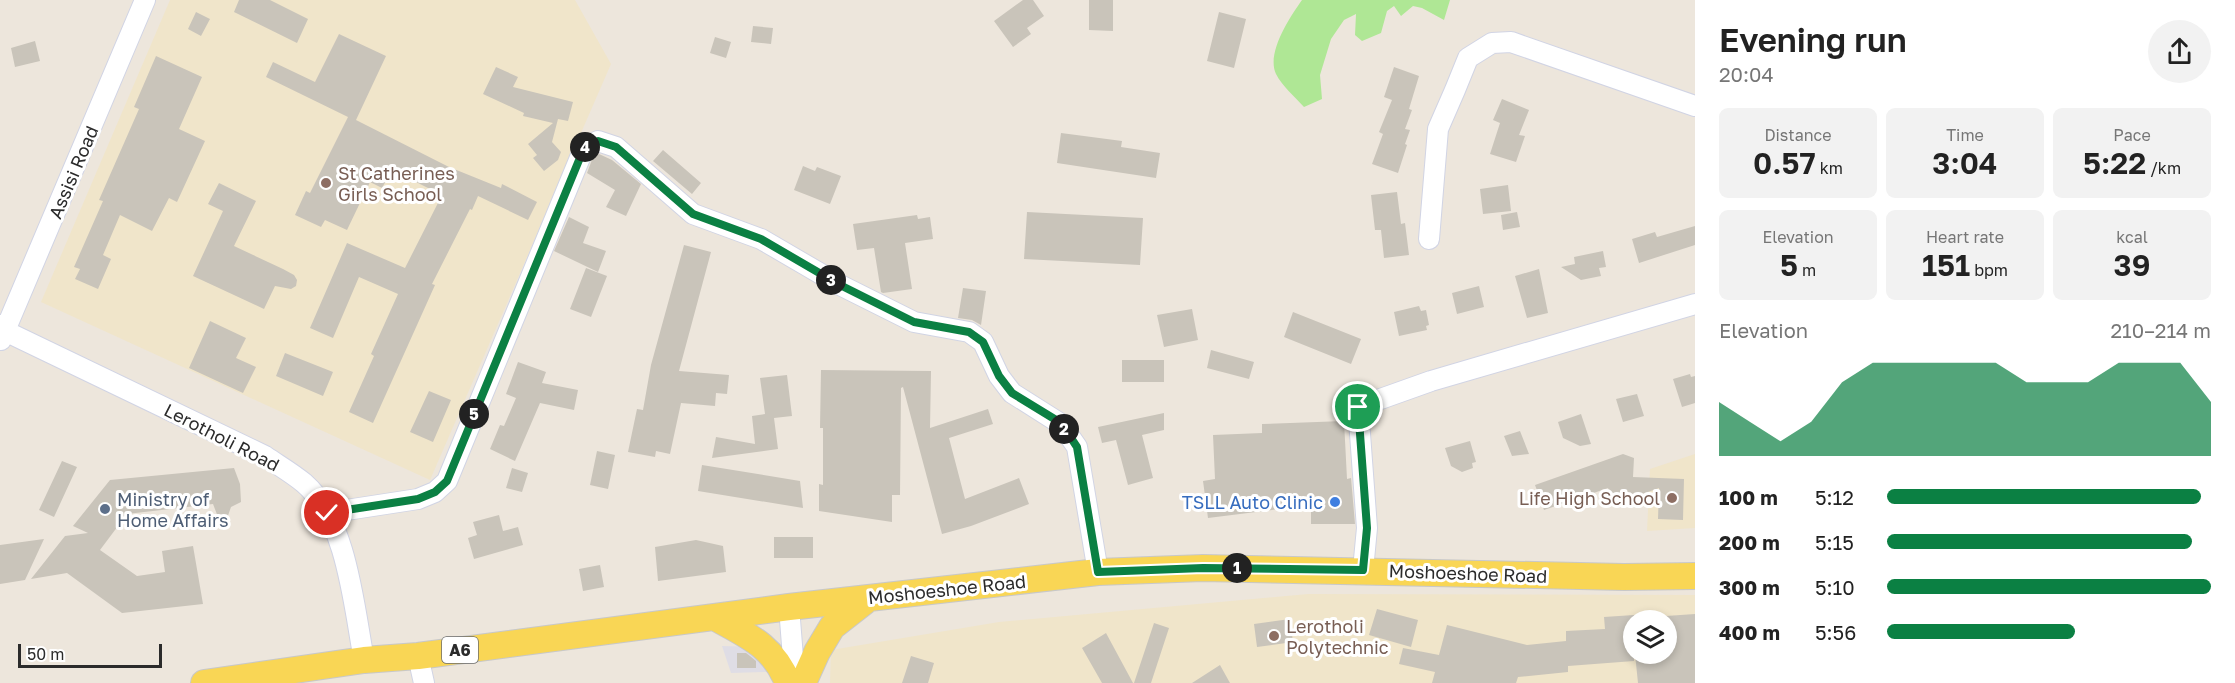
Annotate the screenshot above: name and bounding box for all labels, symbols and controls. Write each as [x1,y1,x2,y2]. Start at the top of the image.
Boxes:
text: Evening run [1719,20,1907,59]
button: share [2148,20,2211,83]
text: 20:04 [1719,62,1774,86]
street label: Assisi Road [44,122,102,222]
text: Distance [1764,125,1832,145]
text: Time [1946,125,1984,145]
text: Pace [2113,125,2151,145]
pin: 4 [570,132,600,162]
text: 4 [580,137,590,157]
text: 0.57 [1753,145,1816,181]
text: 3:04 [1932,145,1998,181]
text: 5:22 [2083,145,2146,181]
text: km [1816,158,1843,178]
text: /km [2146,158,2181,178]
place label: St Catherines Girls School [338,162,455,205]
marker: St Catherines Girls School [319,176,333,190]
text: Elevation [1762,227,1834,247]
text: Heart rate [1926,227,2004,247]
text: kcal [2116,227,2148,247]
text: 5 [1780,247,1798,283]
text: 151 [1922,247,1970,283]
text: 39 [2114,247,2150,283]
text: m [1798,260,1816,280]
text: bpm [1970,260,2008,280]
pin: 3 [816,265,846,295]
text: 3 [826,270,836,290]
text: Elevation [1719,318,1808,342]
text: 210–214 m [2111,318,2211,342]
pin [1332,381,1383,432]
icon: arrive [1341,390,1374,423]
street label: Lerotholi Road [161,399,283,475]
pin: 5 [459,399,489,429]
text: 5 [469,404,479,424]
pin: 2 [1049,414,1079,444]
text: 2 [1059,419,1069,439]
text: 100 m [1719,485,1778,509]
text: 5:12 [1815,485,1854,509]
pin [301,487,352,538]
place label: Life High School [1519,487,1660,509]
place label: Ministry of Home Affairs [117,488,229,531]
place label: TSLL Auto Clinic [1182,491,1323,513]
marker: Life High School [1665,491,1679,505]
marker: TSLL Auto Clinic [1328,495,1342,509]
icon: check [310,496,343,529]
marker: Ministry of Home Affairs [98,502,112,516]
text: 200 m [1719,530,1780,554]
text: 5:15 [1815,530,1854,554]
pin: 1 [1222,553,1252,583]
text: 1 [1233,558,1241,578]
street label: Moshoeshoe Road [1388,559,1548,587]
street label: Moshoeshoe Road [867,570,1027,608]
text: 300 m [1719,575,1780,599]
text: 5:10 [1815,575,1855,599]
map controls [1623,610,1677,664]
button: layers [1623,610,1677,664]
place label: Lerotholi Polytechnic [1286,615,1389,658]
text: 400 m [1719,620,1780,644]
text: 5:56 [1815,620,1856,644]
marker: Lerotholi Polytechnic [1267,629,1281,643]
road number: A6 [442,637,478,663]
scale bar [18,641,162,668]
text: 50 m [27,644,64,664]

